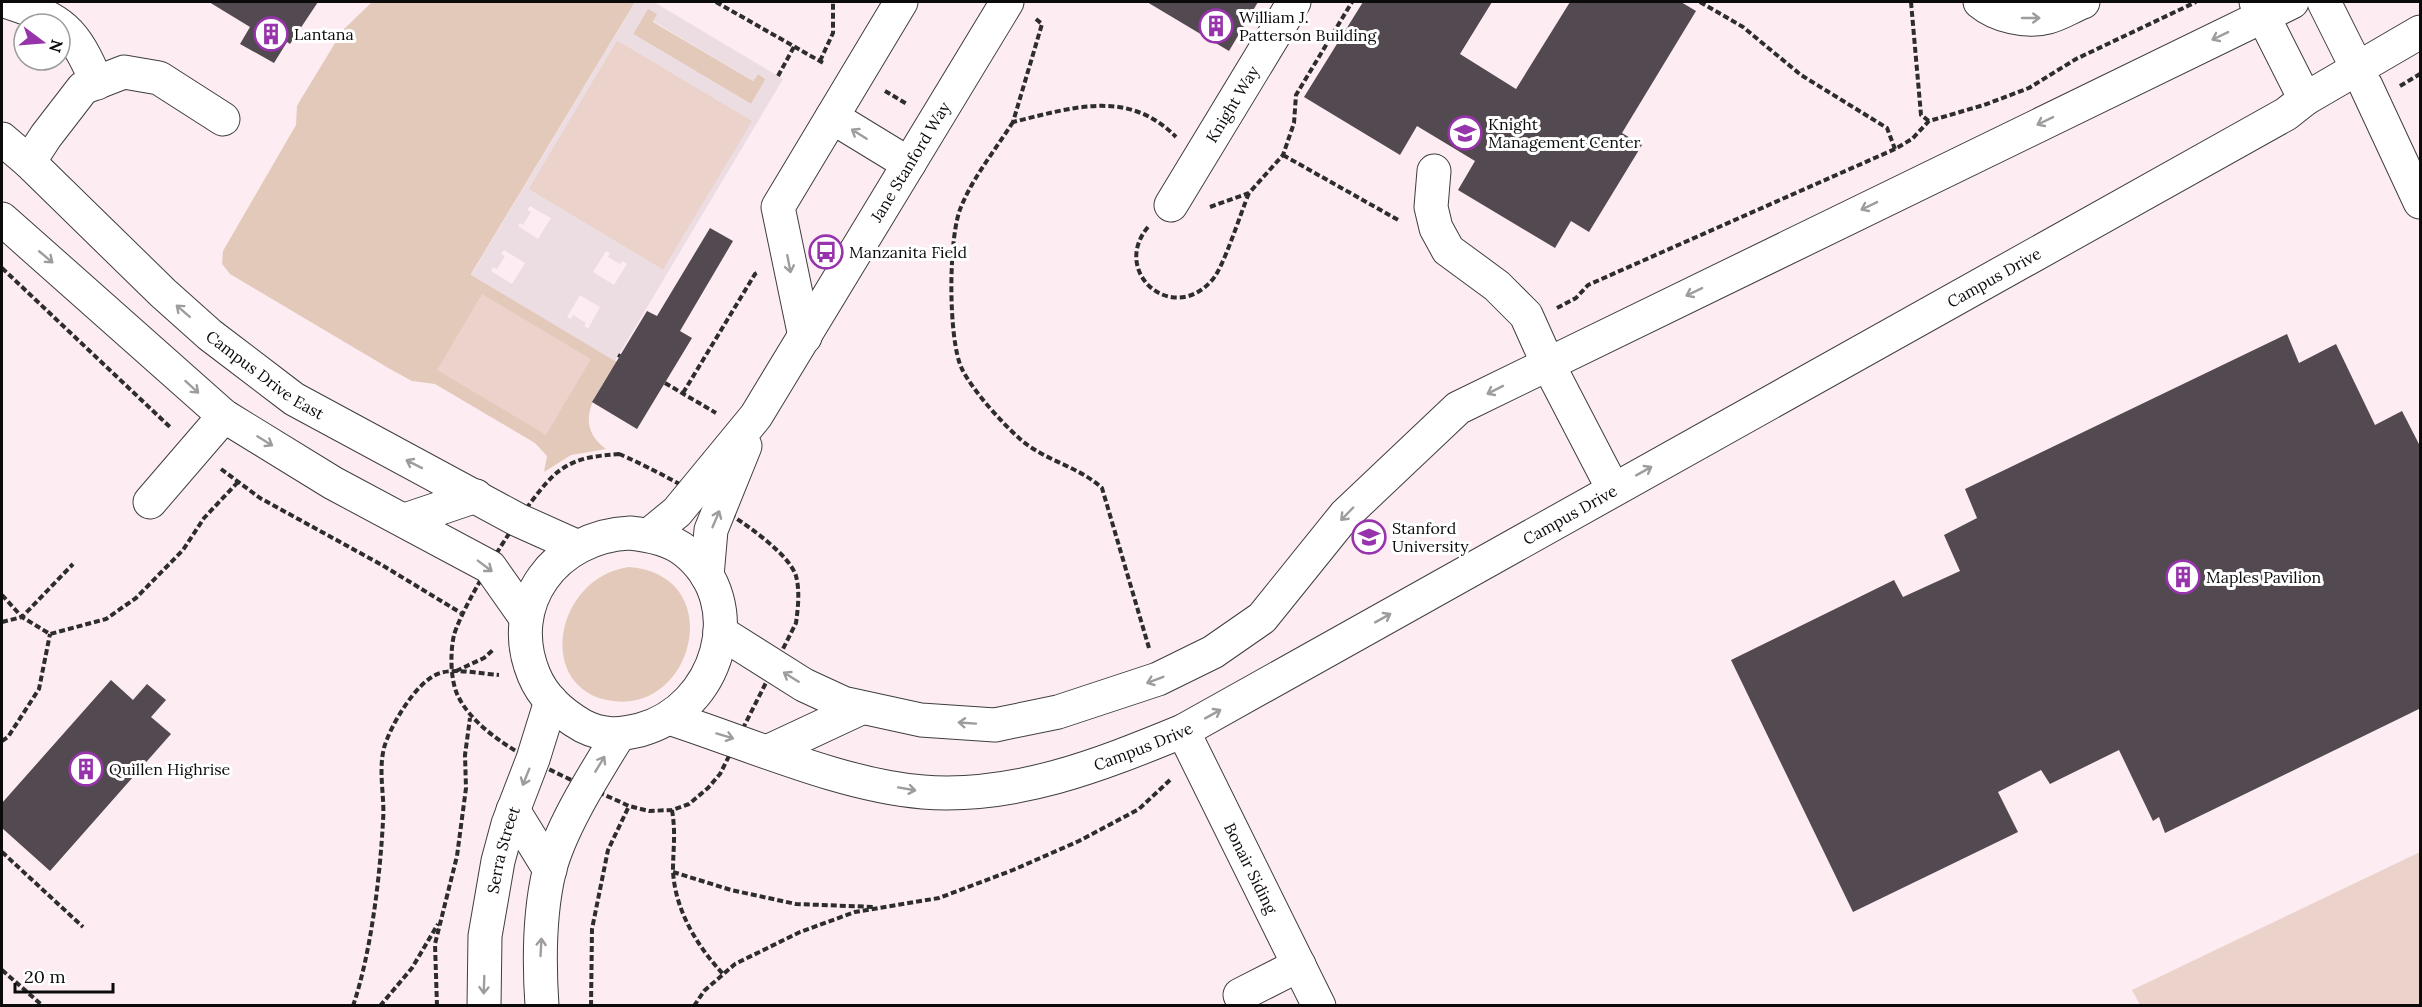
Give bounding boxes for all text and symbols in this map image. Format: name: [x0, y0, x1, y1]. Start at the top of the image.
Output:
place label: William J. Patterson Building: [1239, 7, 1378, 45]
building icon: William J. Patterson Building: [1198, 8, 1234, 44]
north arrow: [12, 12, 72, 72]
one-way arrow: [2021, 12, 2041, 24]
building icon: Lantana: [253, 16, 289, 52]
place label: Lantana: [294, 24, 354, 44]
one-way arrow: [2211, 30, 2229, 42]
text: N: [45, 37, 68, 55]
street label: Knight Way: [1201, 62, 1263, 146]
street label: Jane Stanford Way: [866, 97, 955, 226]
place label: Knight Management Center: [1488, 114, 1641, 152]
school or university icon: Knight Management Center: [1447, 115, 1483, 151]
one-way arrow: [2036, 116, 2054, 127]
one-way arrow: [851, 127, 868, 139]
one-way arrow: [1861, 201, 1879, 213]
bus stop icon: Manzanita Field: [808, 234, 844, 270]
place label: Manzanita Field: [849, 242, 967, 262]
street label: Campus Drive: [1943, 243, 2045, 312]
one-way arrow: [38, 251, 54, 264]
one-way arrow: [784, 254, 795, 273]
one-way arrow: [1686, 286, 1703, 298]
one-way arrow: [175, 304, 190, 318]
street label: Campus Drive East: [202, 326, 328, 424]
one-way arrow: [184, 380, 199, 394]
one-way arrow: [1487, 384, 1505, 396]
one-way arrow: [256, 436, 273, 448]
one-way arrow: [406, 458, 424, 469]
one-way arrow: [1635, 465, 1653, 476]
street label: Campus Drive: [1519, 480, 1621, 549]
one-way arrow: [1340, 506, 1354, 521]
one-way arrow: [711, 510, 722, 528]
place label: Stanford University: [1392, 518, 1469, 556]
school or university icon: Stanford University: [1351, 519, 1387, 555]
building icon: Maples Pavilion: [2165, 559, 2201, 595]
one-way arrow: [477, 560, 493, 572]
place label: Maples Pavilion: [2206, 567, 2322, 587]
one-way arrow: [1374, 612, 1391, 624]
one-way arrow: [783, 670, 800, 682]
one-way arrow: [1146, 675, 1165, 686]
one-way arrow: [1204, 708, 1221, 720]
one-way arrow: [957, 718, 977, 729]
street label: Campus Drive: [1091, 718, 1196, 775]
one-way arrow: [715, 731, 734, 742]
building icon: Quillen Highrise: [68, 751, 104, 787]
one-way arrow: [595, 756, 607, 773]
place label: Quillen Highrise: [109, 759, 231, 779]
one-way arrow: [520, 767, 531, 786]
one-way arrow: [896, 784, 916, 795]
street label: Serra Street: [483, 803, 524, 895]
street label: Bonair Siding: [1220, 819, 1282, 918]
one-way arrow: [536, 938, 547, 958]
scale bar: [15, 956, 112, 994]
text: 20 m: [24, 965, 66, 988]
one-way arrow: [478, 974, 490, 994]

